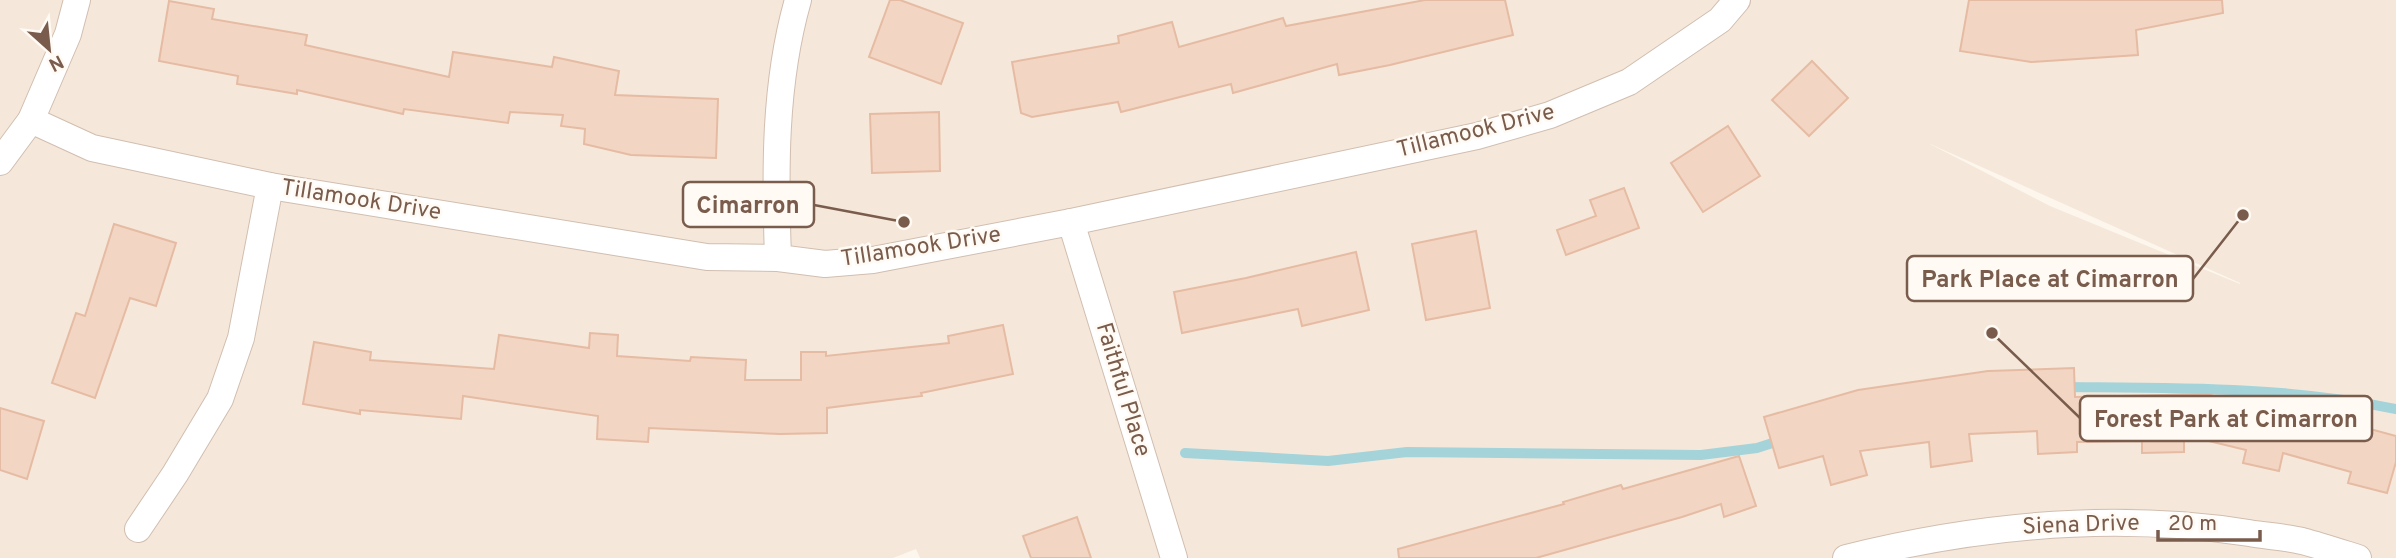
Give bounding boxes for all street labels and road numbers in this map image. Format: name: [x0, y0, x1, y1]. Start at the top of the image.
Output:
street label: Tillamook Drive: [1394, 98, 1558, 166]
street label: Tillamook Drive: [279, 174, 443, 228]
street label: Tillamook Drive: [839, 221, 1003, 275]
street label: Faithful Place: [1088, 319, 1156, 461]
street label: Siena Drive: [2022, 509, 2140, 543]

